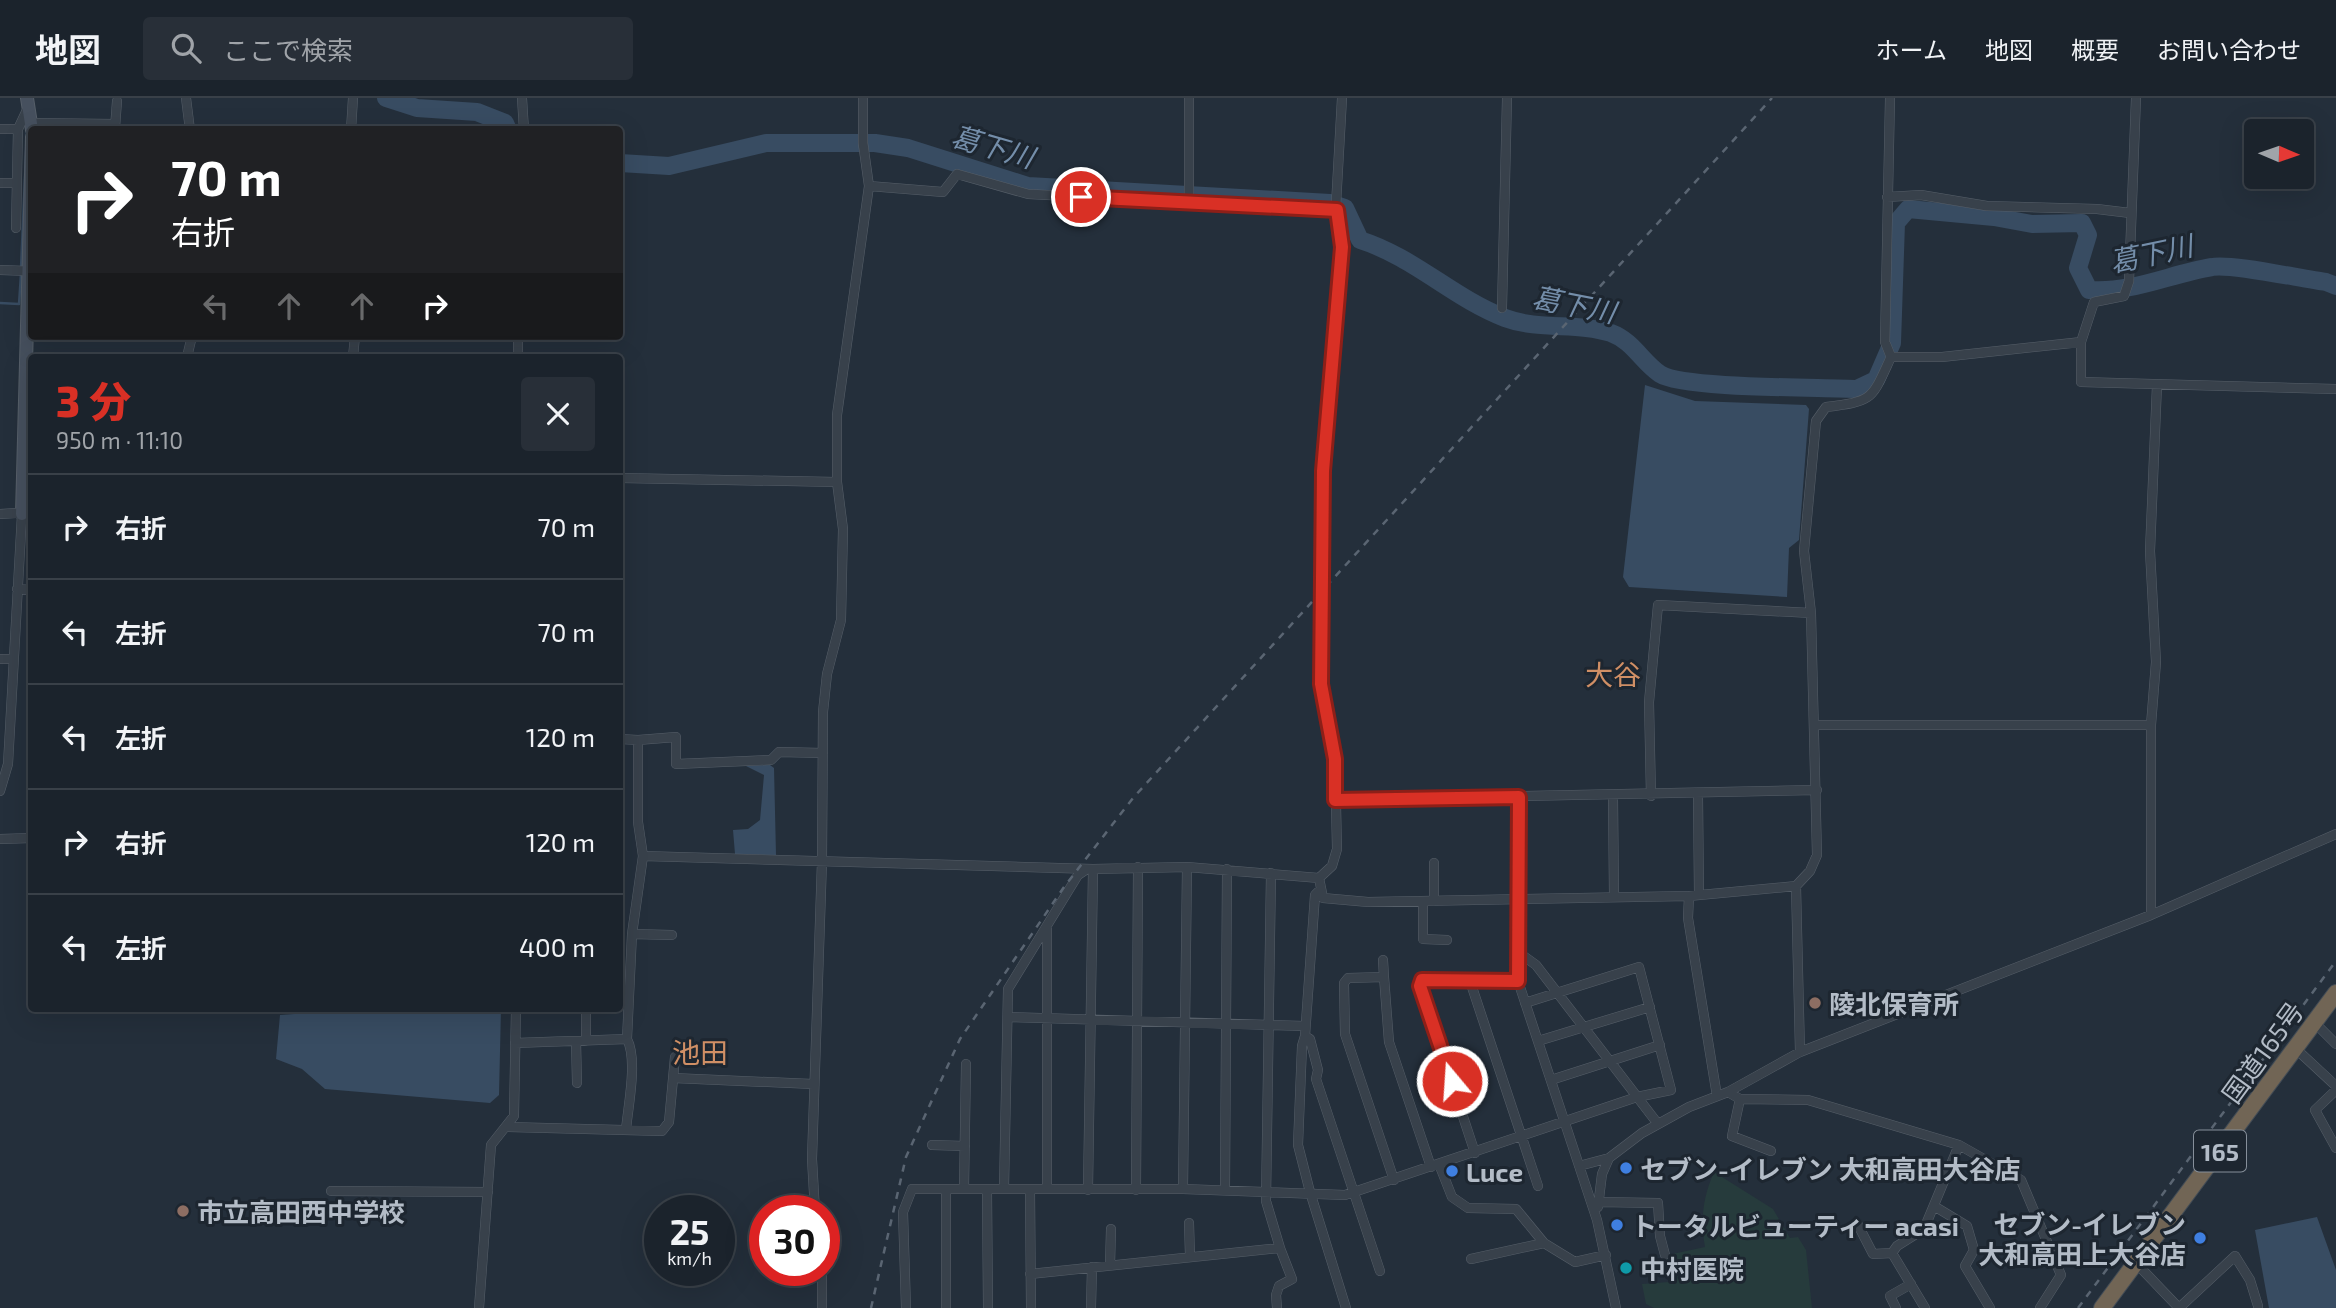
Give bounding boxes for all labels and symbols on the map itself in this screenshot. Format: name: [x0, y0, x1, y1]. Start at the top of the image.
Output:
water label: 葛下川: [948, 118, 1041, 175]
north arrow: [2244, 119, 2314, 189]
pin: [1051, 167, 1111, 227]
water label: 葛下川: [2106, 227, 2199, 278]
water label: 葛下川: [1530, 279, 1621, 329]
district label: 大谷: [1585, 657, 1641, 691]
place label: 陵北保育所: [1829, 988, 1959, 1019]
marker: 陵北保育所: [1807, 995, 1823, 1011]
street label: 国道165号: [2215, 995, 2309, 1109]
district label: 池田: [672, 1035, 728, 1069]
position arrow: [1415, 1044, 1489, 1118]
road number: 165: [2194, 1130, 2246, 1171]
place label: セブン-イレブン 大和高田大谷店: [1640, 1153, 2020, 1184]
place label: Luce: [1466, 1156, 1523, 1187]
marker: セブン-イレブン 大和高田大谷店: [1618, 1160, 1634, 1176]
marker: Luce: [1444, 1163, 1460, 1179]
speed limit sign: 30: [749, 1195, 840, 1286]
place label: 市立高田西中学校: [197, 1196, 405, 1227]
marker: 市立高田西中学校: [175, 1203, 191, 1219]
place label: セブン-イレブン 大和高田上大谷店: [1978, 1208, 2186, 1269]
place label: トータルビューティー acasi: [1631, 1210, 1959, 1241]
marker: トータルビューティー acasi: [1609, 1217, 1625, 1233]
marker: セブン-イレブン 大和高田上大谷店: [2192, 1230, 2208, 1246]
place label: 中村医院: [1640, 1253, 1744, 1284]
marker: 中村医院: [1618, 1260, 1634, 1276]

